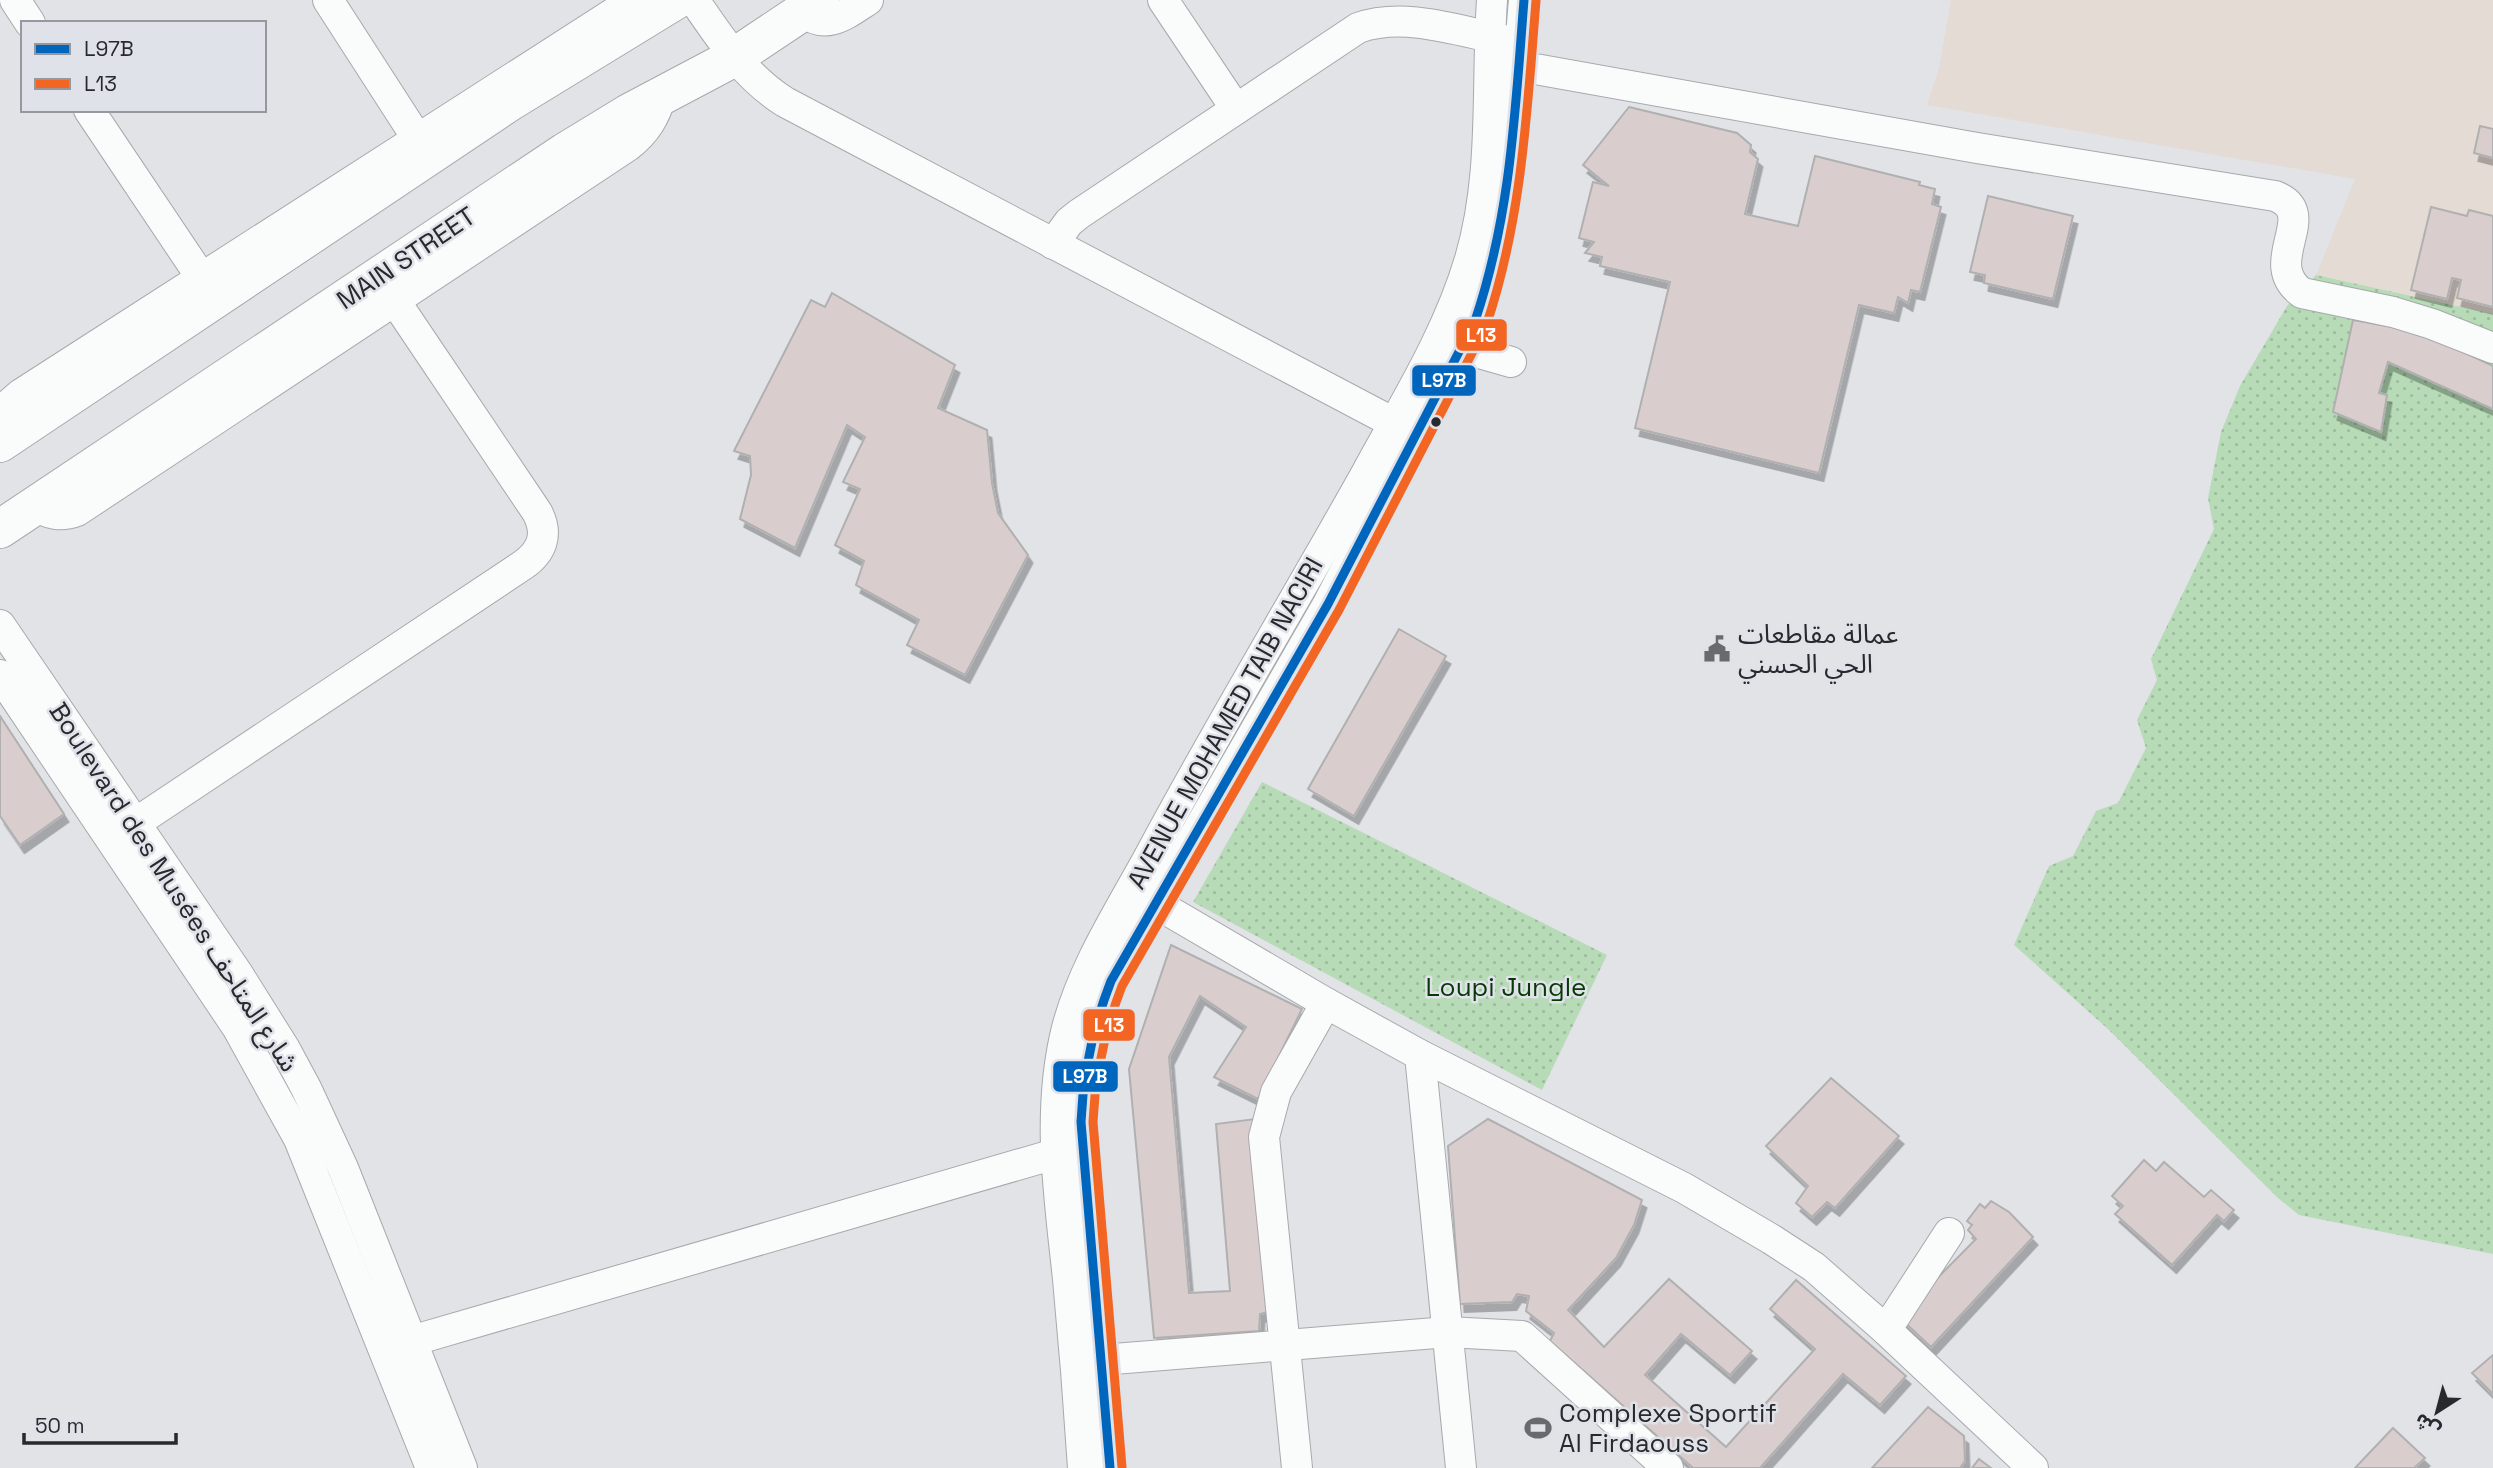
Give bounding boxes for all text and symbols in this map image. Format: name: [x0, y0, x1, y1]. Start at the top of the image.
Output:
legend: [21, 21, 266, 112]
text: L97B: [84, 35, 134, 62]
text: L13: [84, 70, 117, 97]
street label: MAIN STREET: [330, 199, 482, 317]
line badge: L13: [1455, 318, 1508, 352]
text: L13: [1466, 323, 1496, 348]
line badge: L97B: [1411, 364, 1477, 397]
text: L97B: [1422, 368, 1466, 393]
unlabelled marker: [1429, 415, 1443, 429]
street label: AVENUE MOHAMED TAIB NACIRI: [1119, 551, 1331, 895]
place label: عمالة مقاطعات الحي الحسني: [1738, 617, 1898, 684]
public building icon: عمالة مقاطعات الحي الحسني: [1702, 634, 1732, 664]
street label: Boulevard des Musées شارع المتاحف: [40, 696, 306, 1079]
park label: Loupi Jungle: [1426, 970, 1586, 1004]
line badge: L13: [1082, 1008, 1136, 1042]
text: L13: [1094, 1013, 1124, 1038]
line badge: L97B: [1052, 1060, 1119, 1093]
text: L97B: [1063, 1064, 1107, 1089]
north arrow: [2402, 1377, 2472, 1447]
place label: Complexe Sportif Al Firdaouss: [1559, 1396, 1777, 1460]
scale bar: [24, 1402, 177, 1446]
text: ش: [2409, 1408, 2445, 1443]
text: 50 m: [35, 1412, 85, 1439]
sports icon: Complexe Sportif Al Firdaouss: [1523, 1413, 1553, 1443]

